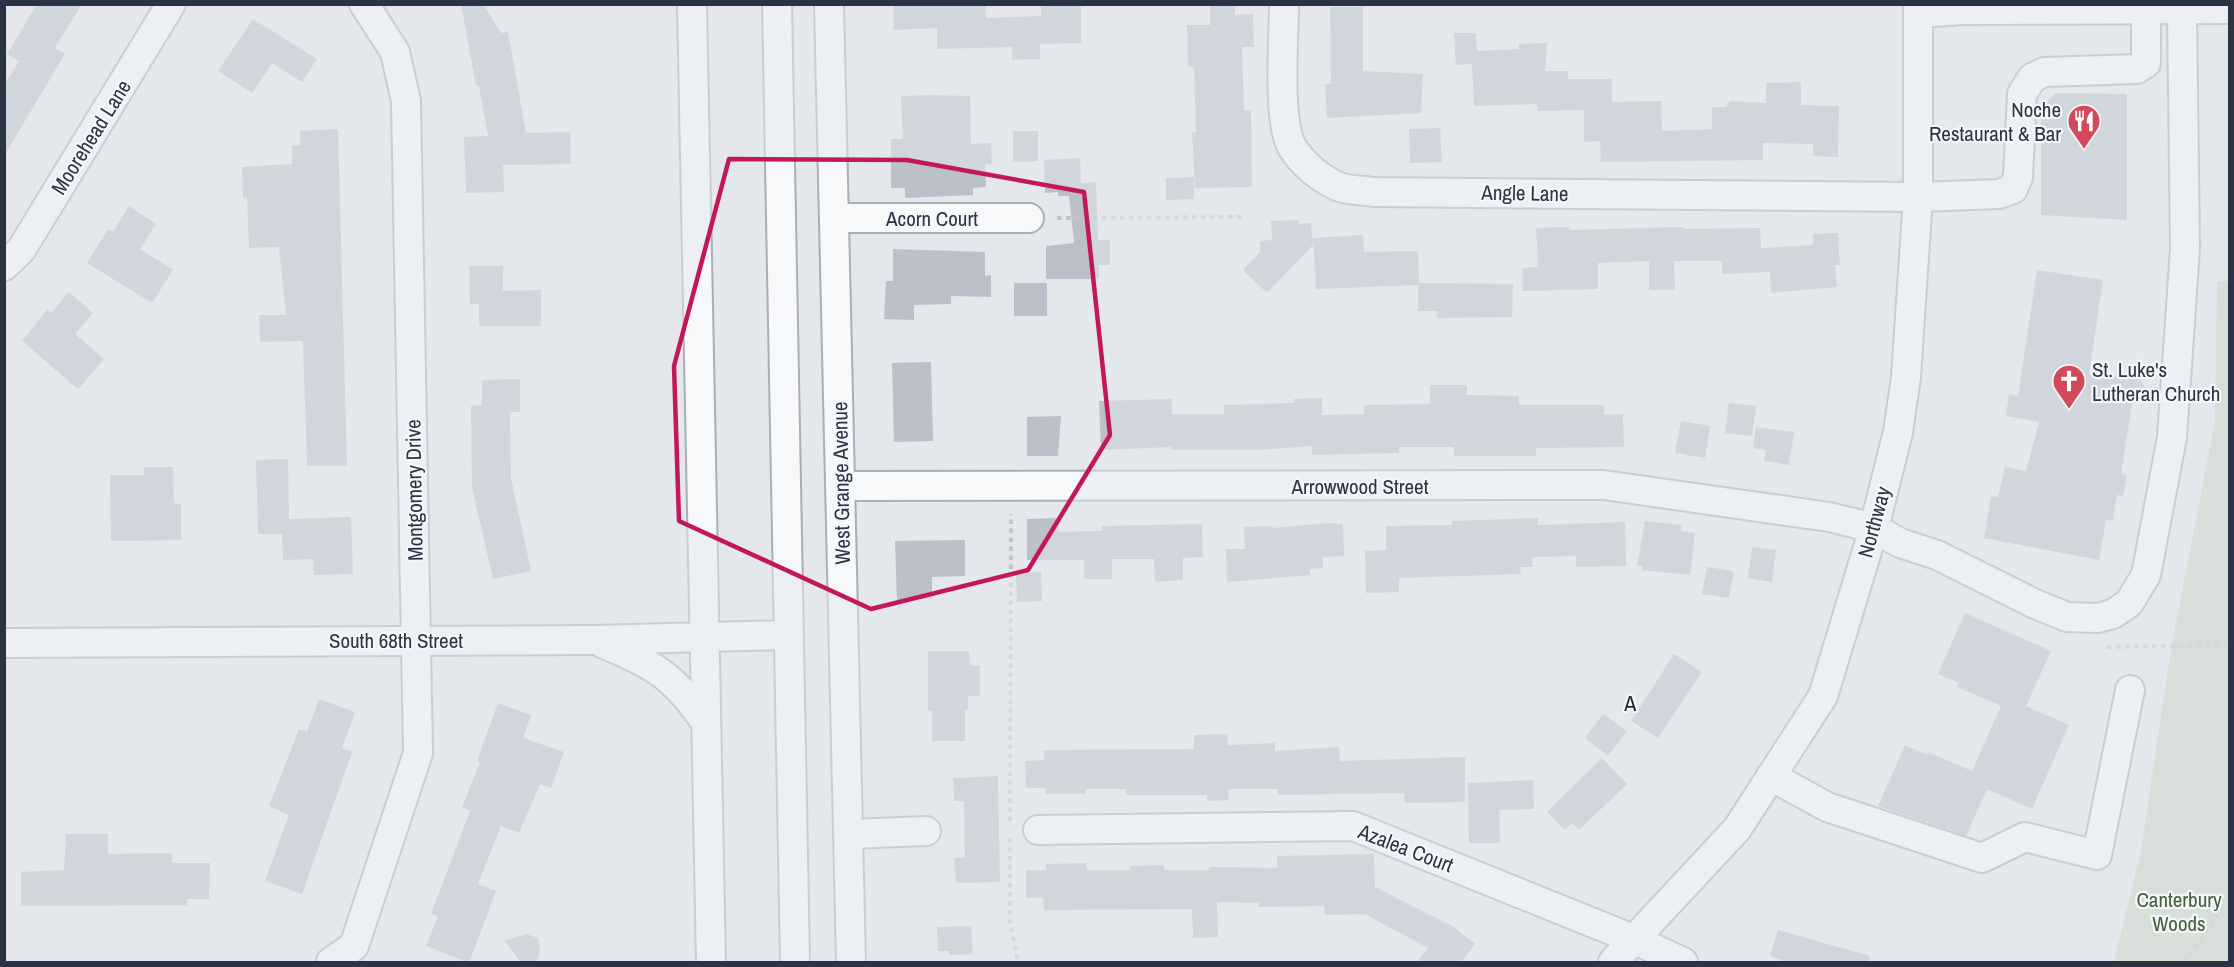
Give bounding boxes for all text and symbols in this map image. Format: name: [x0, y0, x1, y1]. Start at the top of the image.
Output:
street label: Moorehead Lane: [44, 74, 138, 200]
place label: Noche Restaurant & Bar: [1929, 95, 2061, 148]
restaurant icon: Noche Restaurant & Bar: [2066, 103, 2102, 150]
street label: Angle Lane: [1480, 178, 1569, 208]
street label: Acorn Court: [885, 204, 978, 233]
place label: St. Luke's Lutheran Church: [2092, 355, 2220, 408]
church icon: St. Luke's Lutheran Church: [2051, 363, 2087, 410]
street label: West Grange Avenue: [825, 401, 857, 565]
street label: Montgomery Drive: [398, 419, 430, 561]
street label: Arrowwood Street: [1291, 472, 1429, 501]
street label: Northway: [1851, 483, 1898, 561]
street label: South 68th Street: [329, 626, 463, 655]
district label: A: [1623, 688, 1638, 718]
street label: Azalea Court: [1353, 816, 1458, 879]
park label: Canterbury Woods: [2136, 885, 2222, 938]

